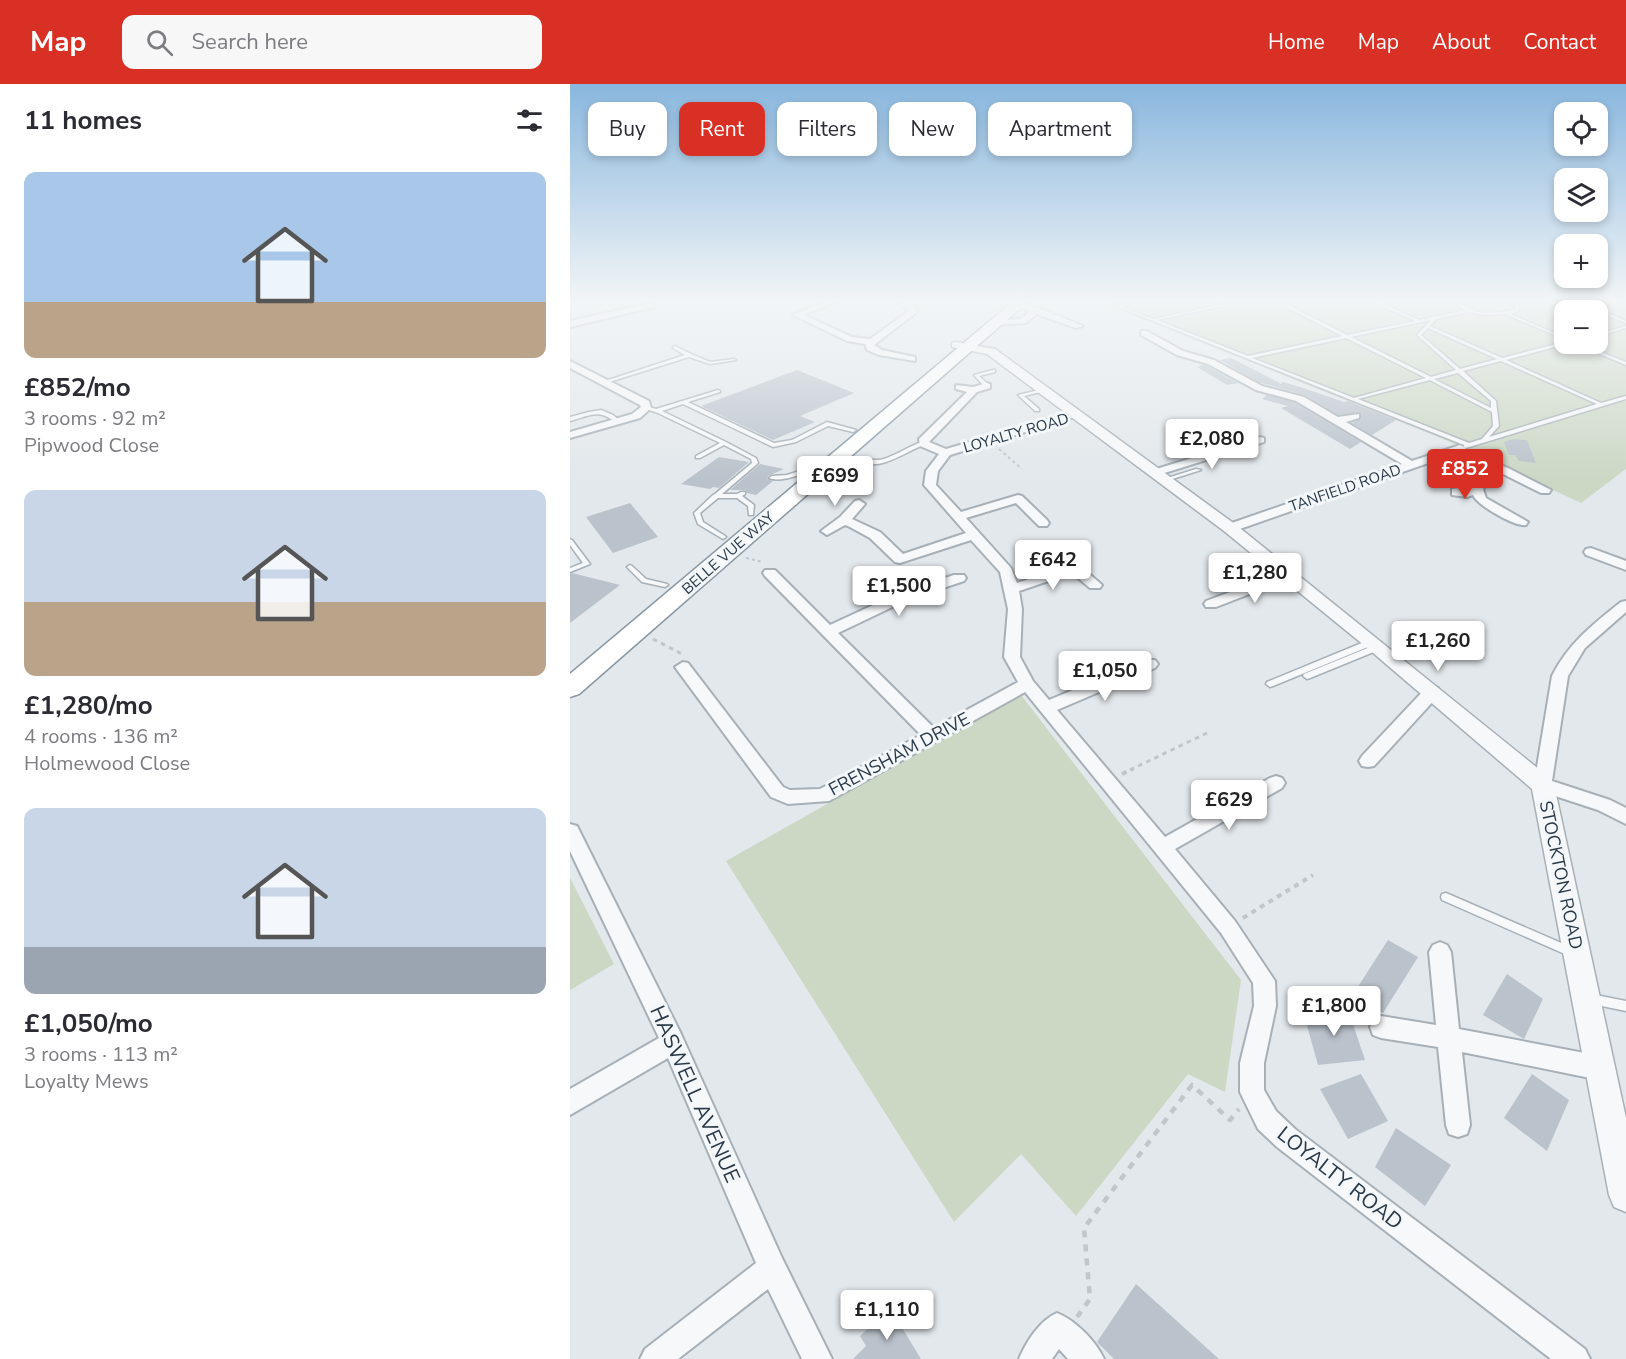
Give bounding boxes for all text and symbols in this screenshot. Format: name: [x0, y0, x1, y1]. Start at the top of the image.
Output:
search box: [122, 15, 542, 69]
text: Map: [30, 23, 86, 61]
icon: search: [143, 26, 176, 59]
text: Search here: [191, 27, 308, 57]
text: Home: [1268, 28, 1325, 56]
text: Map: [1358, 28, 1399, 56]
text: About: [1432, 28, 1490, 56]
text: Contact: [1523, 28, 1596, 56]
chip: Buy: [588, 102, 667, 156]
chip: Rent: [679, 102, 765, 156]
chip: Filters: [777, 102, 877, 156]
chip: New: [889, 102, 976, 156]
chip: Apartment: [988, 102, 1132, 156]
map controls: [1554, 102, 1608, 354]
button: locate: [1554, 102, 1608, 156]
text: 11 homes: [24, 103, 142, 138]
icon: filters: [513, 104, 546, 137]
button: layers: [1554, 168, 1608, 222]
icon: home: [231, 211, 339, 319]
button: +: [1554, 234, 1608, 288]
button: −: [1554, 300, 1608, 354]
text: £852/mo: [24, 370, 131, 405]
text: 3 rooms · 92 m²: [24, 405, 166, 432]
street label: LOYALTY ROAD: [961, 408, 1071, 458]
pin: £2,080: [1163, 419, 1261, 470]
text: £2,080: [1180, 425, 1244, 452]
text: Pipwood Close: [24, 432, 159, 459]
pin: £852: [1429, 449, 1501, 500]
text: £852: [1441, 455, 1489, 482]
pin: £699: [799, 456, 871, 507]
street label: TANFIELD ROAD: [1286, 459, 1404, 517]
text: £699: [811, 462, 859, 489]
street label: BELLE VUE WAY: [678, 507, 779, 599]
icon: home: [231, 529, 339, 637]
pin: £642: [1017, 540, 1089, 591]
text: £642: [1029, 546, 1077, 573]
pin: £1,280: [1206, 553, 1304, 604]
text: £1,280: [1223, 559, 1287, 586]
pin: £1,500: [850, 566, 948, 617]
text: £1,500: [867, 572, 931, 599]
pin: £1,260: [1389, 621, 1487, 672]
text: £1,260: [1406, 627, 1470, 654]
pin: £1,050: [1056, 651, 1154, 702]
text: £1,050: [1073, 657, 1137, 684]
text: £1,280/mo: [24, 688, 153, 723]
street label: FRENSHAM DRIVE: [824, 707, 974, 801]
text: 4 rooms · 136 m²: [24, 723, 178, 750]
text: Holmewood Close: [24, 750, 190, 777]
pin: £629: [1193, 780, 1265, 831]
text: £629: [1205, 786, 1253, 813]
street label: STOCKTON ROAD: [1534, 799, 1588, 951]
icon: home: [231, 847, 339, 955]
pin: £1,800: [1285, 986, 1383, 1037]
text: £1,800: [1302, 992, 1366, 1019]
street label: HASWELL AVENUE: [643, 1001, 747, 1187]
text: £1,050/mo: [24, 1006, 153, 1041]
text: 3 rooms · 113 m²: [24, 1041, 178, 1068]
text: Loyalty Mews: [24, 1068, 149, 1095]
street label: LOYALTY ROAD: [1271, 1120, 1409, 1236]
pin: £1,110: [838, 1290, 936, 1341]
text: £1,110: [855, 1296, 919, 1323]

